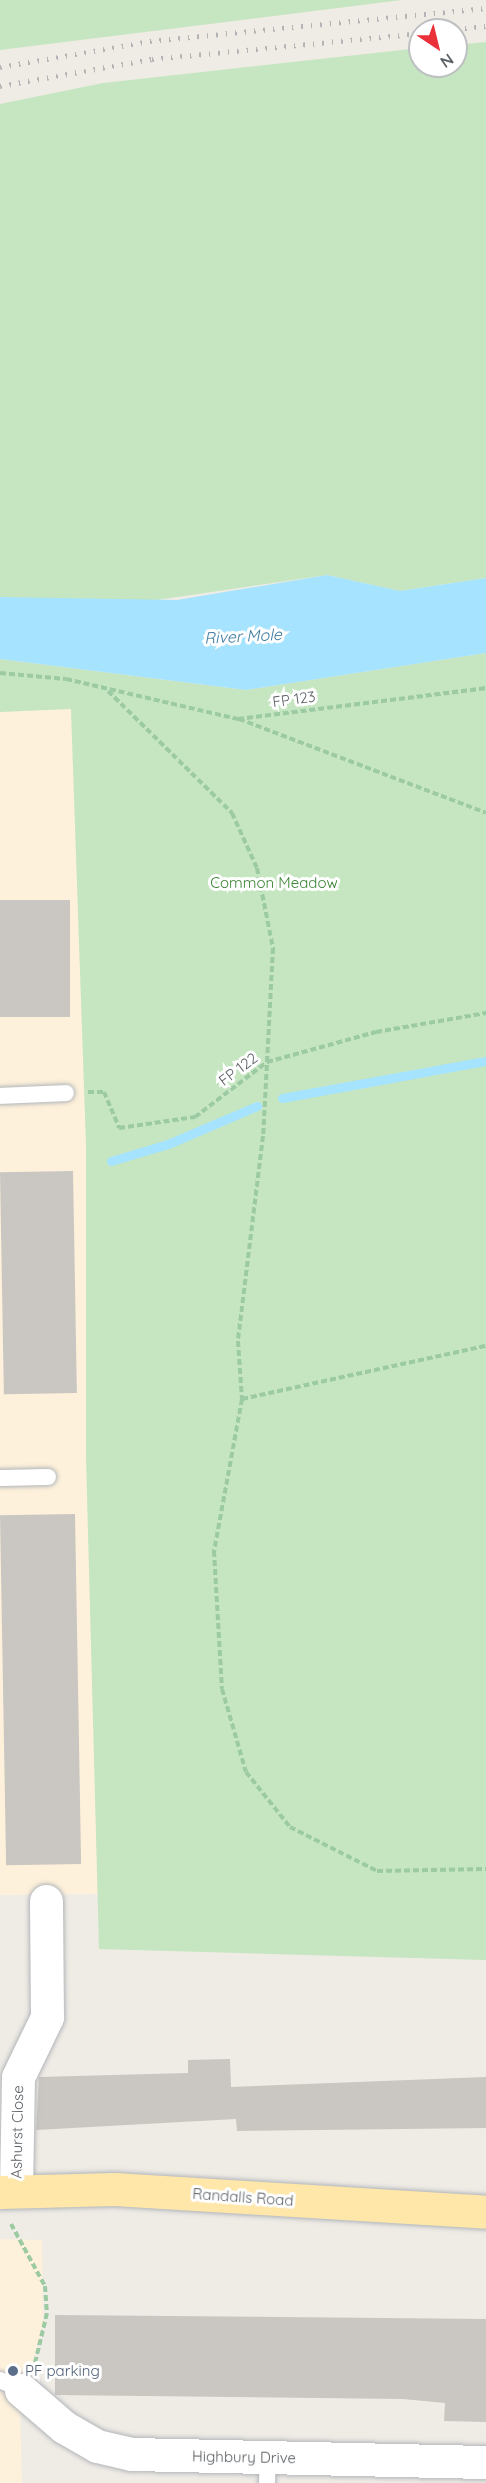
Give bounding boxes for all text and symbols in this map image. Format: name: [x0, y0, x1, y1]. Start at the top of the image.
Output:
north arrow: [408, 18, 468, 78]
text: N: [437, 50, 458, 73]
water label: River Mole: [204, 624, 282, 648]
street label: FP 123: [271, 687, 317, 711]
park label: Common Meadow: [210, 874, 338, 892]
street label: FP 122: [215, 1049, 261, 1089]
street label: Ashurst Close: [7, 2085, 27, 2179]
street label: Randalls Road: [192, 2184, 294, 2210]
place label: PF parking: [25, 2362, 100, 2380]
marker: PF parking: [6, 2364, 20, 2378]
street label: Highbury Drive: [192, 2447, 296, 2467]

